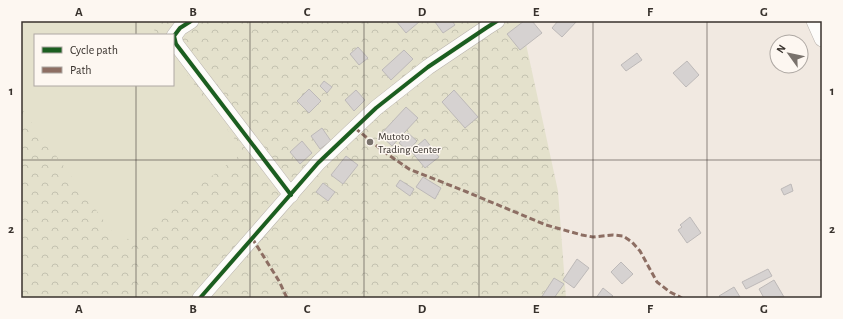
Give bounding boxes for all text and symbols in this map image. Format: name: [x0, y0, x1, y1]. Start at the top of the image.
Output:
text: A: [75, 6, 83, 19]
text: B: [189, 6, 197, 19]
text: C: [304, 6, 311, 19]
text: D: [418, 6, 427, 19]
text: E: [533, 6, 540, 19]
text: F: [647, 6, 654, 19]
text: G: [760, 6, 768, 19]
legend: [34, 34, 174, 86]
north arrow: [769, 34, 809, 74]
text: N: [774, 43, 788, 55]
text: Cycle path: [70, 44, 118, 57]
text: Path: [70, 64, 92, 76]
text: 1: [9, 85, 13, 98]
text: 1: [830, 85, 834, 98]
place label: Mutoto Trading Center: [378, 131, 441, 155]
marker: Mutoto Trading Center: [365, 137, 375, 147]
text: 2: [8, 223, 14, 236]
text: 2: [829, 223, 835, 236]
text: A: [75, 303, 83, 316]
text: B: [189, 303, 197, 316]
text: C: [304, 303, 311, 316]
text: D: [418, 303, 427, 316]
text: E: [533, 303, 540, 316]
text: F: [647, 303, 654, 316]
text: G: [760, 303, 768, 316]

